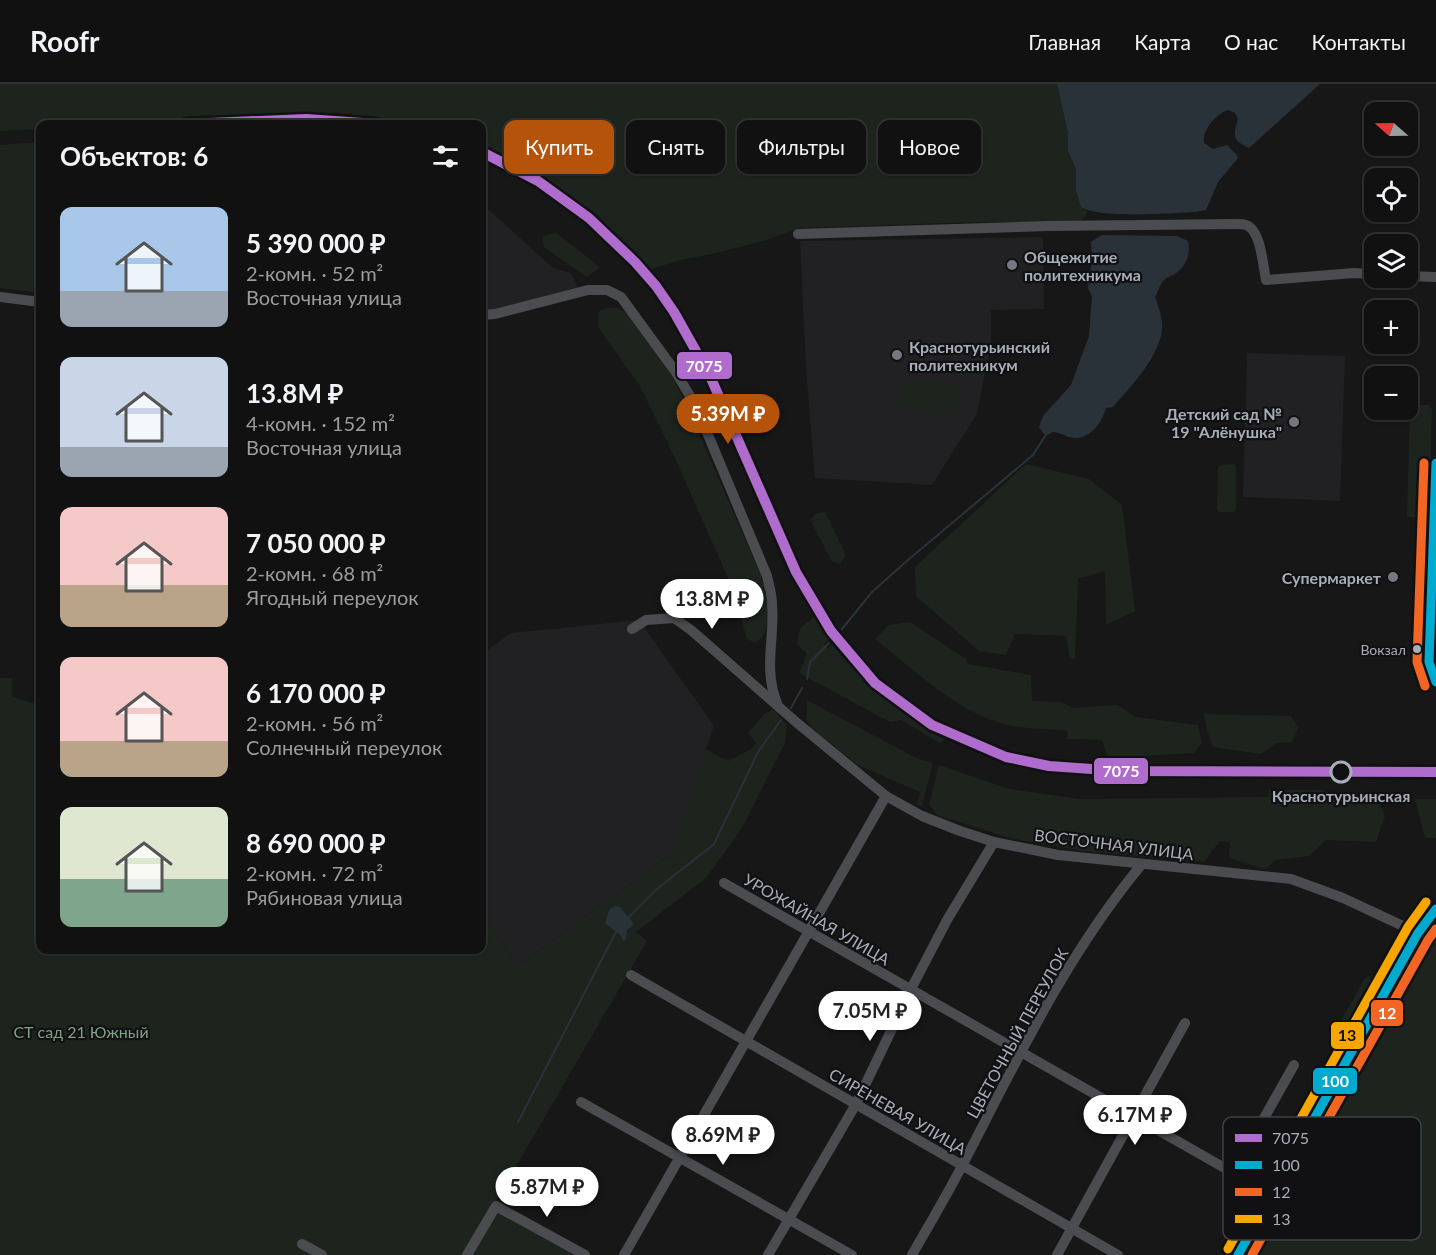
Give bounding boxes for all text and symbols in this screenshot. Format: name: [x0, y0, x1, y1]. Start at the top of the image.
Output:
text: Roofr: [30, 24, 99, 58]
text: Главная: [1028, 29, 1101, 54]
text: Карта: [1134, 29, 1191, 54]
text: О нас: [1224, 29, 1278, 54]
text: Контакты: [1311, 29, 1406, 54]
north arrow: [1364, 102, 1418, 156]
map controls: [1364, 102, 1418, 420]
chip: Купить: [504, 120, 614, 174]
chip: Снять: [626, 120, 725, 174]
chip: Фильтры: [737, 120, 866, 174]
chip: Новое: [878, 120, 981, 174]
text: Объектов: 6: [60, 140, 208, 172]
icon: filters: [429, 140, 462, 173]
button: locate: [1364, 168, 1418, 222]
text: 5 390 000 ₽: [246, 227, 386, 259]
icon: home: [108, 231, 180, 303]
button: layers: [1364, 234, 1418, 288]
place label: Общежитие политехникума: [1024, 247, 1141, 284]
marker: Общежитие политехникума: [1005, 258, 1019, 272]
text: 2-комн. · 52 m²: [246, 261, 383, 285]
text: Восточная улица: [246, 285, 402, 309]
button: +: [1364, 300, 1418, 354]
place label: Краснотурьинский политехникум: [909, 337, 1050, 374]
marker: Краснотурьинский политехникум: [890, 348, 904, 362]
line badge: 7075: [676, 351, 733, 380]
text: 7075: [685, 356, 723, 375]
button: −: [1364, 366, 1418, 420]
text: 13.8M ₽: [246, 377, 343, 409]
icon: home: [108, 381, 180, 453]
pin: 5.39M ₽: [673, 394, 783, 445]
text: 5.39M ₽: [691, 401, 765, 425]
place label: Детский сад № 19 "Алёнушка": [1165, 404, 1282, 441]
text: 4-комн. · 152 m²: [246, 411, 395, 435]
marker: Детский сад № 19 "Алёнушка": [1287, 415, 1301, 429]
text: Восточная улица: [246, 435, 402, 459]
text: 7 050 000 ₽: [246, 527, 386, 559]
icon: home: [108, 531, 180, 603]
text: 2-комн. · 68 m²: [246, 561, 383, 585]
place label: Супермаркет: [1282, 568, 1382, 587]
marker: Супермаркет: [1386, 570, 1400, 584]
pin: 13.8M ₽: [657, 579, 767, 630]
text: Ягодный переулок: [246, 585, 419, 609]
text: 13.8M ₽: [675, 586, 749, 610]
place label: Вокзал: [1360, 641, 1406, 658]
marker: Вокзал: [1411, 643, 1423, 655]
text: 6 170 000 ₽: [246, 677, 386, 709]
icon: home: [108, 681, 180, 753]
text: 2-комн. · 56 m²: [246, 711, 383, 735]
text: Солнечный переулок: [246, 735, 442, 759]
line badge: 7075: [1093, 757, 1149, 785]
text: 7075: [1102, 761, 1140, 780]
marker: Краснотурьинская: [1330, 761, 1352, 783]
place label: Краснотурьинская: [1272, 786, 1410, 805]
street label: ВОСТОЧНАЯ УЛИЦА: [1033, 825, 1195, 863]
text: 8 690 000 ₽: [246, 827, 386, 859]
icon: home: [108, 831, 180, 903]
text: 2-комн. · 72 m²: [246, 861, 383, 885]
street label: УРОЖАЙНАЯ УЛИЦА: [741, 869, 894, 969]
text: Рябиновая улица: [246, 885, 403, 909]
street label: ЦВЕТОЧНЫЙ ПЕРЕУЛОК: [962, 944, 1072, 1121]
pin: 7.05M ₽: [815, 991, 925, 1042]
text: 7.05M ₽: [833, 998, 907, 1022]
line badge: 12: [1370, 999, 1404, 1027]
text: 12: [1378, 1003, 1396, 1022]
line badge: 13: [1330, 1021, 1365, 1050]
park label: СТ сад 21 Южный: [13, 1022, 149, 1041]
text: 13: [1338, 1025, 1356, 1044]
street label: СИРЕНЕВАЯ УЛИЦА: [826, 1064, 970, 1158]
line badge: 100: [1312, 1067, 1358, 1095]
text: 100: [1321, 1071, 1349, 1090]
pin: 6.17M ₽: [1080, 1095, 1190, 1146]
text: 6.17M ₽: [1098, 1102, 1172, 1126]
pin: 8.69M ₽: [668, 1115, 778, 1166]
legend: [1223, 1117, 1421, 1240]
text: 8.69M ₽: [686, 1122, 760, 1146]
text: 7075: [1272, 1128, 1309, 1147]
text: 100: [1272, 1155, 1300, 1174]
pin: 5.87M ₽: [492, 1167, 602, 1218]
text: 5.87M ₽: [510, 1174, 584, 1198]
text: 12: [1272, 1182, 1291, 1201]
text: 13: [1272, 1209, 1291, 1228]

